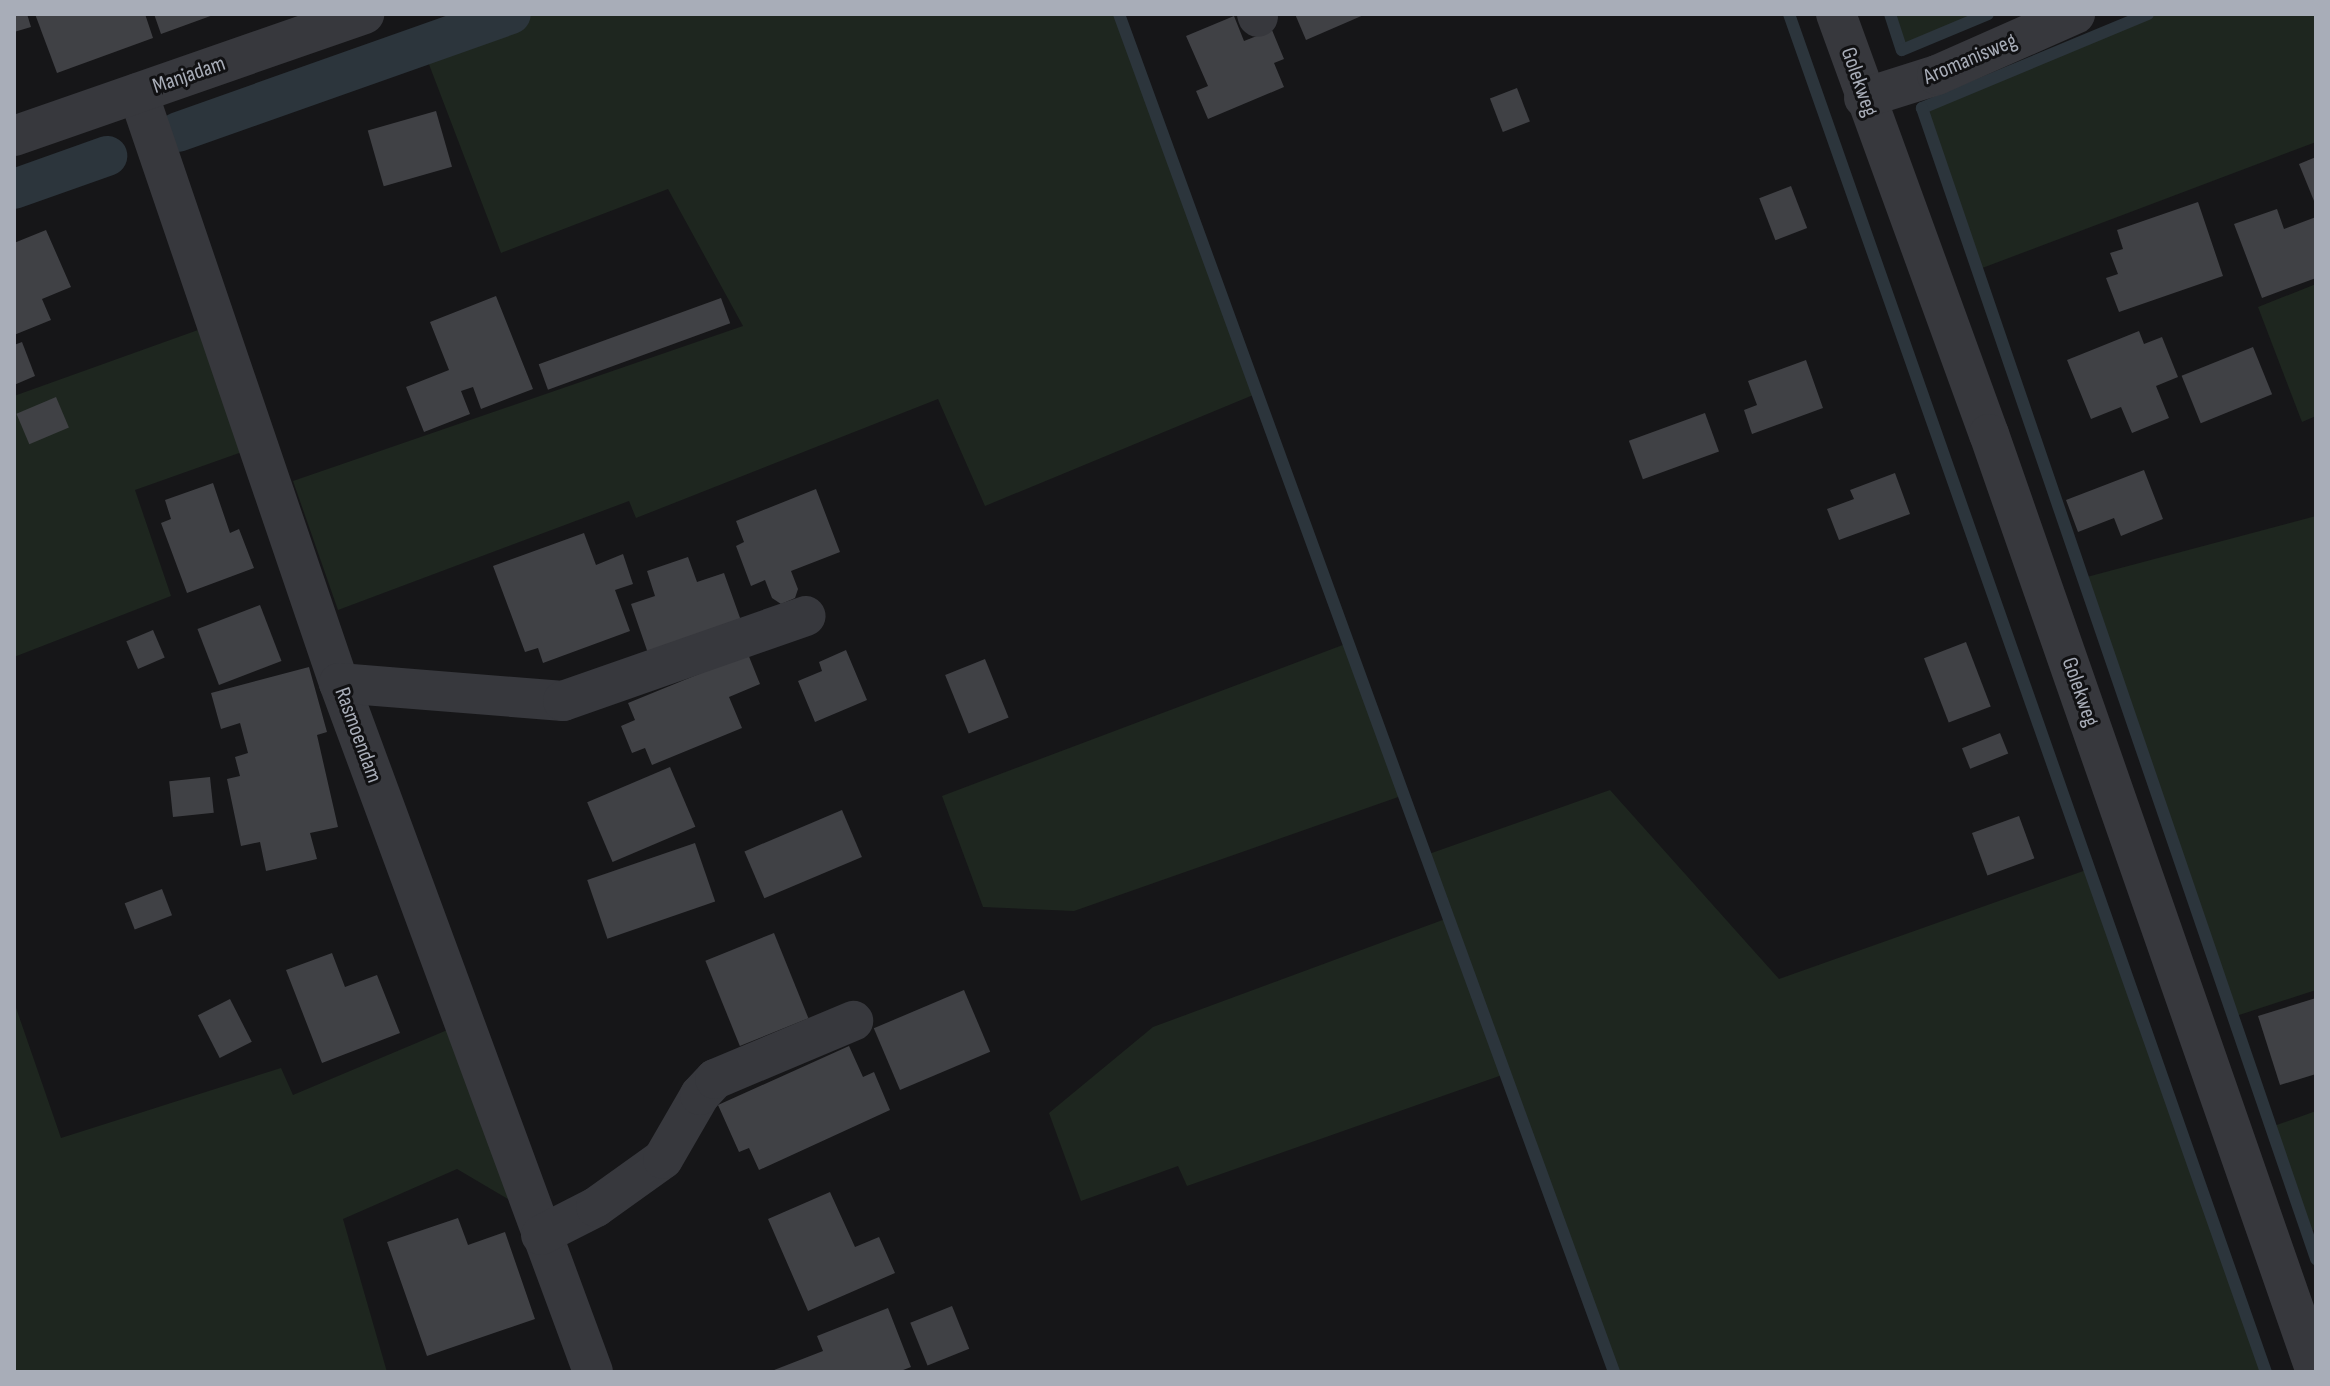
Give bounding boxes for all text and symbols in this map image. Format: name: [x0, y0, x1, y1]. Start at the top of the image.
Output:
street label: Aromanisweg: [1919, 28, 2021, 90]
street label: Golekweg: [1835, 44, 1883, 120]
street label: Manjadam: [149, 50, 229, 100]
street label: Golekweg: [2056, 654, 2104, 730]
street label: Rasmoendam: [329, 684, 387, 786]

